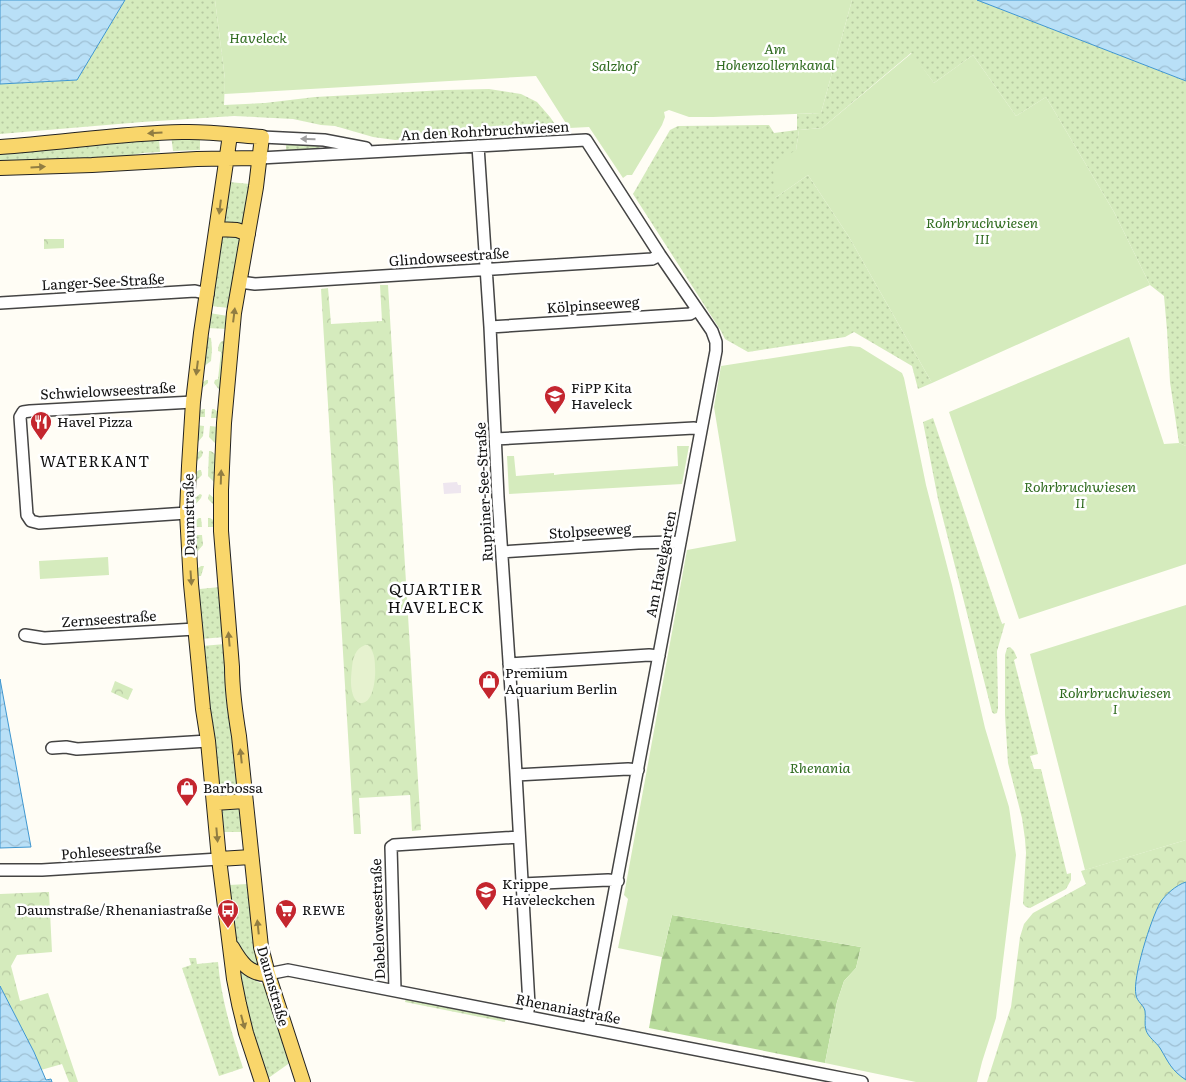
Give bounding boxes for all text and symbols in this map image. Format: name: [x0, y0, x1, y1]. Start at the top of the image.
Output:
park label: Haveleck: [229, 27, 287, 47]
park label: Am Hohenzollernkanal: [715, 38, 835, 74]
park label: Salzhof: [592, 55, 640, 75]
street label: An den Rohrbruchwiesen: [400, 116, 570, 144]
one-way arrow: [147, 129, 163, 137]
one-way arrow: [300, 135, 316, 143]
one-way arrow: [30, 162, 46, 170]
one-way arrow: [216, 199, 224, 215]
park label: Rohrbruchwiesen III: [926, 212, 1039, 248]
street label: Glindowseestraße: [388, 242, 510, 270]
street label: Langer-See-Straße: [41, 268, 165, 294]
street label: Kölpinseeweg: [546, 291, 640, 317]
one-way arrow: [230, 306, 238, 322]
one-way arrow: [193, 360, 201, 376]
street label: Schwielowseestraße: [40, 376, 176, 404]
place label: FiPP Kita Haveleck: [571, 377, 632, 413]
school or university icon: FiPP Kita Haveleck: [543, 384, 567, 415]
restaurant icon: Havel Pizza: [29, 410, 53, 441]
place label: Havel Pizza: [57, 411, 133, 431]
street label: Ruppiner-See-Straße: [469, 422, 497, 562]
district label: WATERKANT: [40, 449, 150, 472]
one-way arrow: [218, 468, 226, 484]
street label: Daumstraße: [177, 474, 199, 557]
park label: Rohrbruchwiesen II: [1024, 476, 1137, 512]
street label: Am Havelgarten: [640, 509, 680, 619]
street label: Stolpseeweg: [548, 517, 632, 543]
one-way arrow: [188, 570, 196, 586]
district label: QUARTIER HAVELECK: [387, 576, 485, 618]
street label: Zernseestraße: [61, 605, 157, 631]
one-way arrow: [225, 630, 233, 646]
place label: Premium Aquarium Berlin: [505, 662, 618, 698]
shop icon: Premium Aquarium Berlin: [477, 669, 501, 700]
park label: Rohrbruchwiesen I: [1059, 682, 1172, 718]
one-way arrow: [237, 748, 245, 764]
park label: Rhenania: [789, 757, 851, 777]
shop icon: Barbossa: [175, 776, 199, 807]
place label: Barbossa: [203, 777, 263, 797]
one-way arrow: [213, 827, 221, 843]
street label: Pohleseestraße: [60, 837, 162, 863]
street label: Dabelowseestraße: [365, 858, 389, 980]
place label: Krippe Haveleckchen: [502, 873, 595, 909]
school or university icon: Krippe Haveleckchen: [474, 880, 498, 911]
bus stop icon: Daumstraße/Rhenaniastraße: [216, 898, 240, 929]
supermarket icon: REWE: [274, 898, 298, 929]
place label: Daumstraße/Rhenaniastraße: [17, 899, 212, 919]
place label: REWE: [302, 899, 345, 919]
one-way arrow: [254, 918, 262, 934]
street label: Daumstraße: [253, 943, 295, 1028]
street label: Rhenaniastraße: [514, 988, 623, 1028]
one-way arrow: [239, 1014, 247, 1029]

